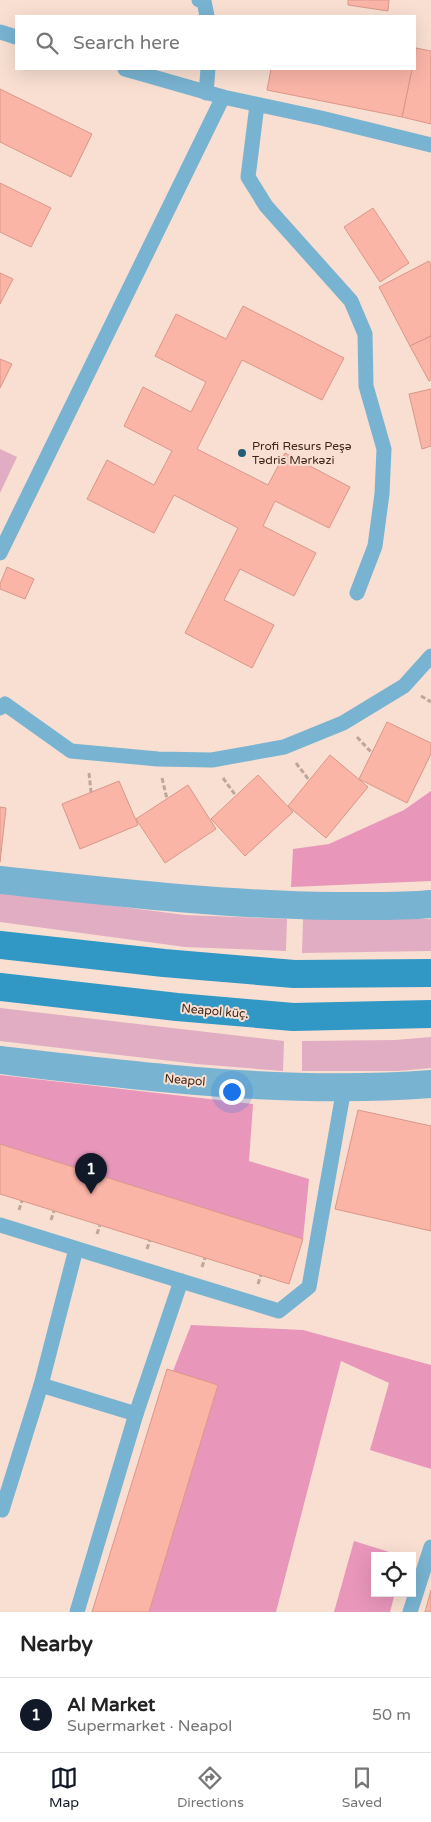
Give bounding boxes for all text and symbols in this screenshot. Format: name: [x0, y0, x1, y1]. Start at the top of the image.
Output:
search box: [15, 15, 416, 70]
icon: search: [33, 29, 61, 57]
text: Search here: [73, 32, 180, 54]
place label: Profi Resurs Peşə Tədris Mərkəzi: [252, 439, 352, 467]
marker: Profi Resurs Peşə Tədris Mərkəzi: [236, 447, 248, 459]
street label: Neapol küç.: [181, 1001, 249, 1021]
street label: Neapol: [164, 1071, 206, 1089]
your location: [219, 1079, 245, 1105]
pin: 1: [75, 1153, 107, 1194]
map controls: [371, 1552, 416, 1597]
button: locate: [371, 1552, 416, 1597]
text: Nearby: [20, 1632, 93, 1657]
text: Al Market: [67, 1694, 155, 1716]
text: 1: [31, 1705, 41, 1725]
text: 50 m: [372, 1705, 411, 1725]
text: Supermarket · Neapol: [67, 1716, 232, 1736]
tab: Map: [49, 1764, 79, 1811]
tab: Directions: [177, 1764, 244, 1811]
tab: Saved: [342, 1764, 382, 1811]

